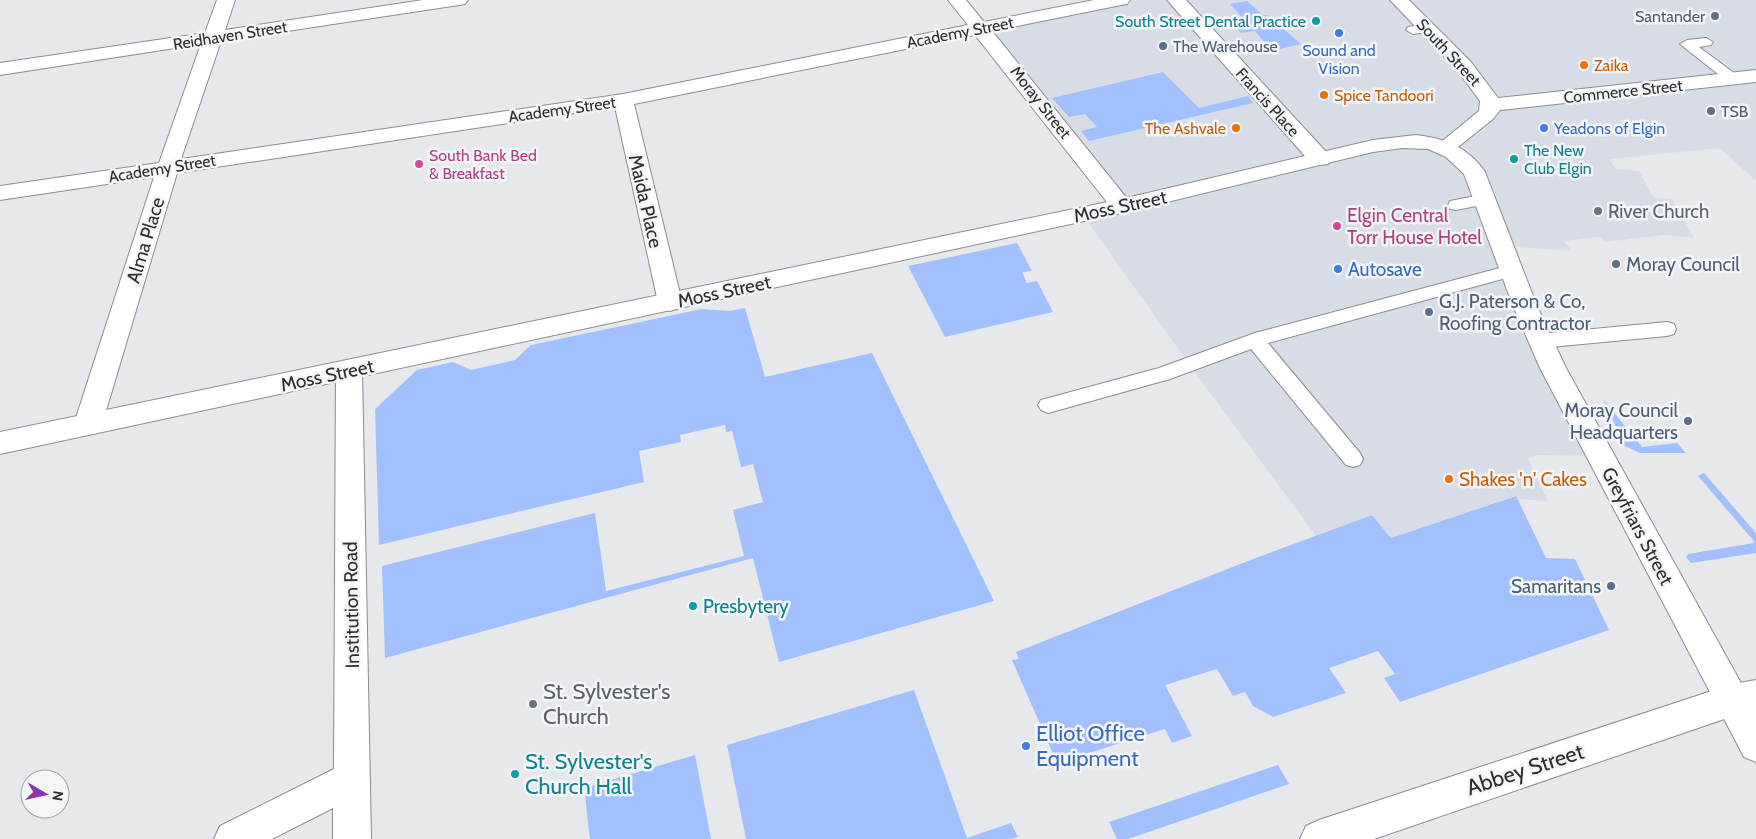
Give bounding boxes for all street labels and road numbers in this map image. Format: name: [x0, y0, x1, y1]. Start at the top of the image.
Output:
street label: Academy Street: [905, 13, 1016, 52]
street label: South Street: [1413, 15, 1485, 90]
street label: Reidhaven Street: [172, 17, 289, 54]
street label: Moray Street: [1006, 62, 1075, 143]
street label: Francis Place: [1232, 64, 1303, 141]
street label: Commerce Street: [1563, 76, 1684, 107]
street label: Academy Street: [507, 92, 618, 126]
street label: Academy Street: [107, 151, 218, 186]
street label: Maida Place: [624, 152, 667, 250]
street label: Moss Street: [1071, 185, 1169, 228]
street label: Alma Place: [122, 194, 170, 286]
street label: Moss Street: [675, 270, 773, 313]
street label: Moss Street: [278, 354, 376, 397]
street label: Greyfriars Street: [1597, 463, 1679, 590]
street label: Institution Road: [339, 541, 364, 669]
street label: Abbey Street: [1463, 738, 1588, 801]

